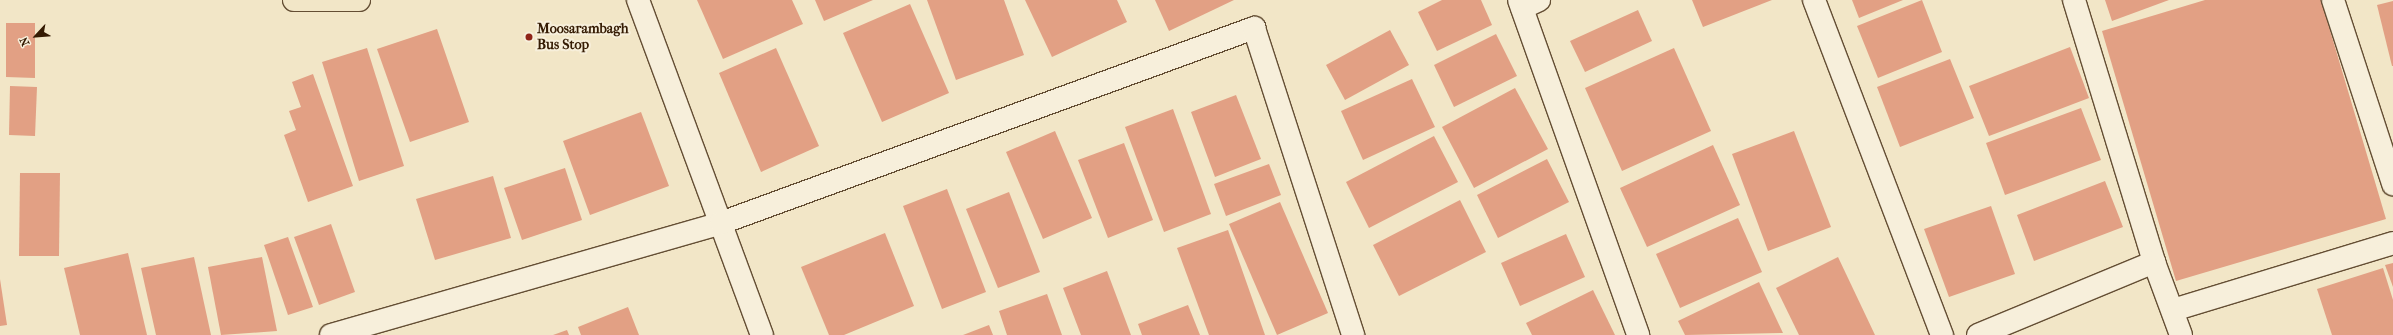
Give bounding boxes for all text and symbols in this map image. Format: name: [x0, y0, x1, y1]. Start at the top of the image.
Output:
north arrow: [16, 16, 56, 56]
place label: Moosarambagh Bus Stop: [537, 21, 629, 54]
marker: Moosarambagh Bus Stop: [524, 32, 534, 42]
text: N: [17, 35, 32, 48]

